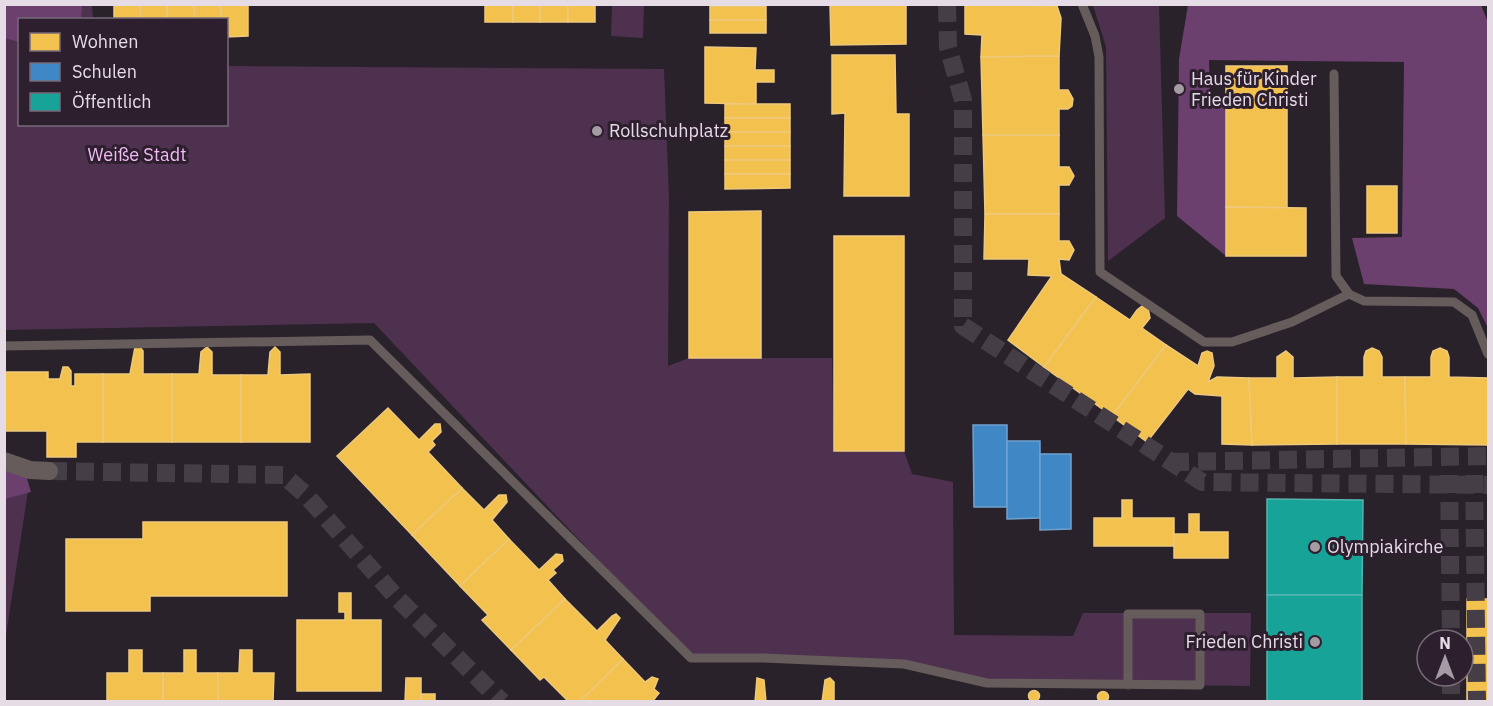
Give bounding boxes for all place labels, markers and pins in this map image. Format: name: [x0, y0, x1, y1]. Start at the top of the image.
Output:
place label: Haus für Kinder Frieden Christi: [1191, 67, 1317, 111]
marker: Haus für Kinder Frieden Christi: [1172, 82, 1186, 96]
place label: Rollschuhplatz: [609, 119, 728, 142]
marker: Rollschuhplatz: [590, 124, 604, 138]
place label: Olympiakirche: [1327, 535, 1443, 558]
marker: Olympiakirche: [1308, 540, 1322, 554]
place label: Frieden Christi: [1186, 630, 1303, 653]
marker: Frieden Christi: [1308, 635, 1322, 649]

